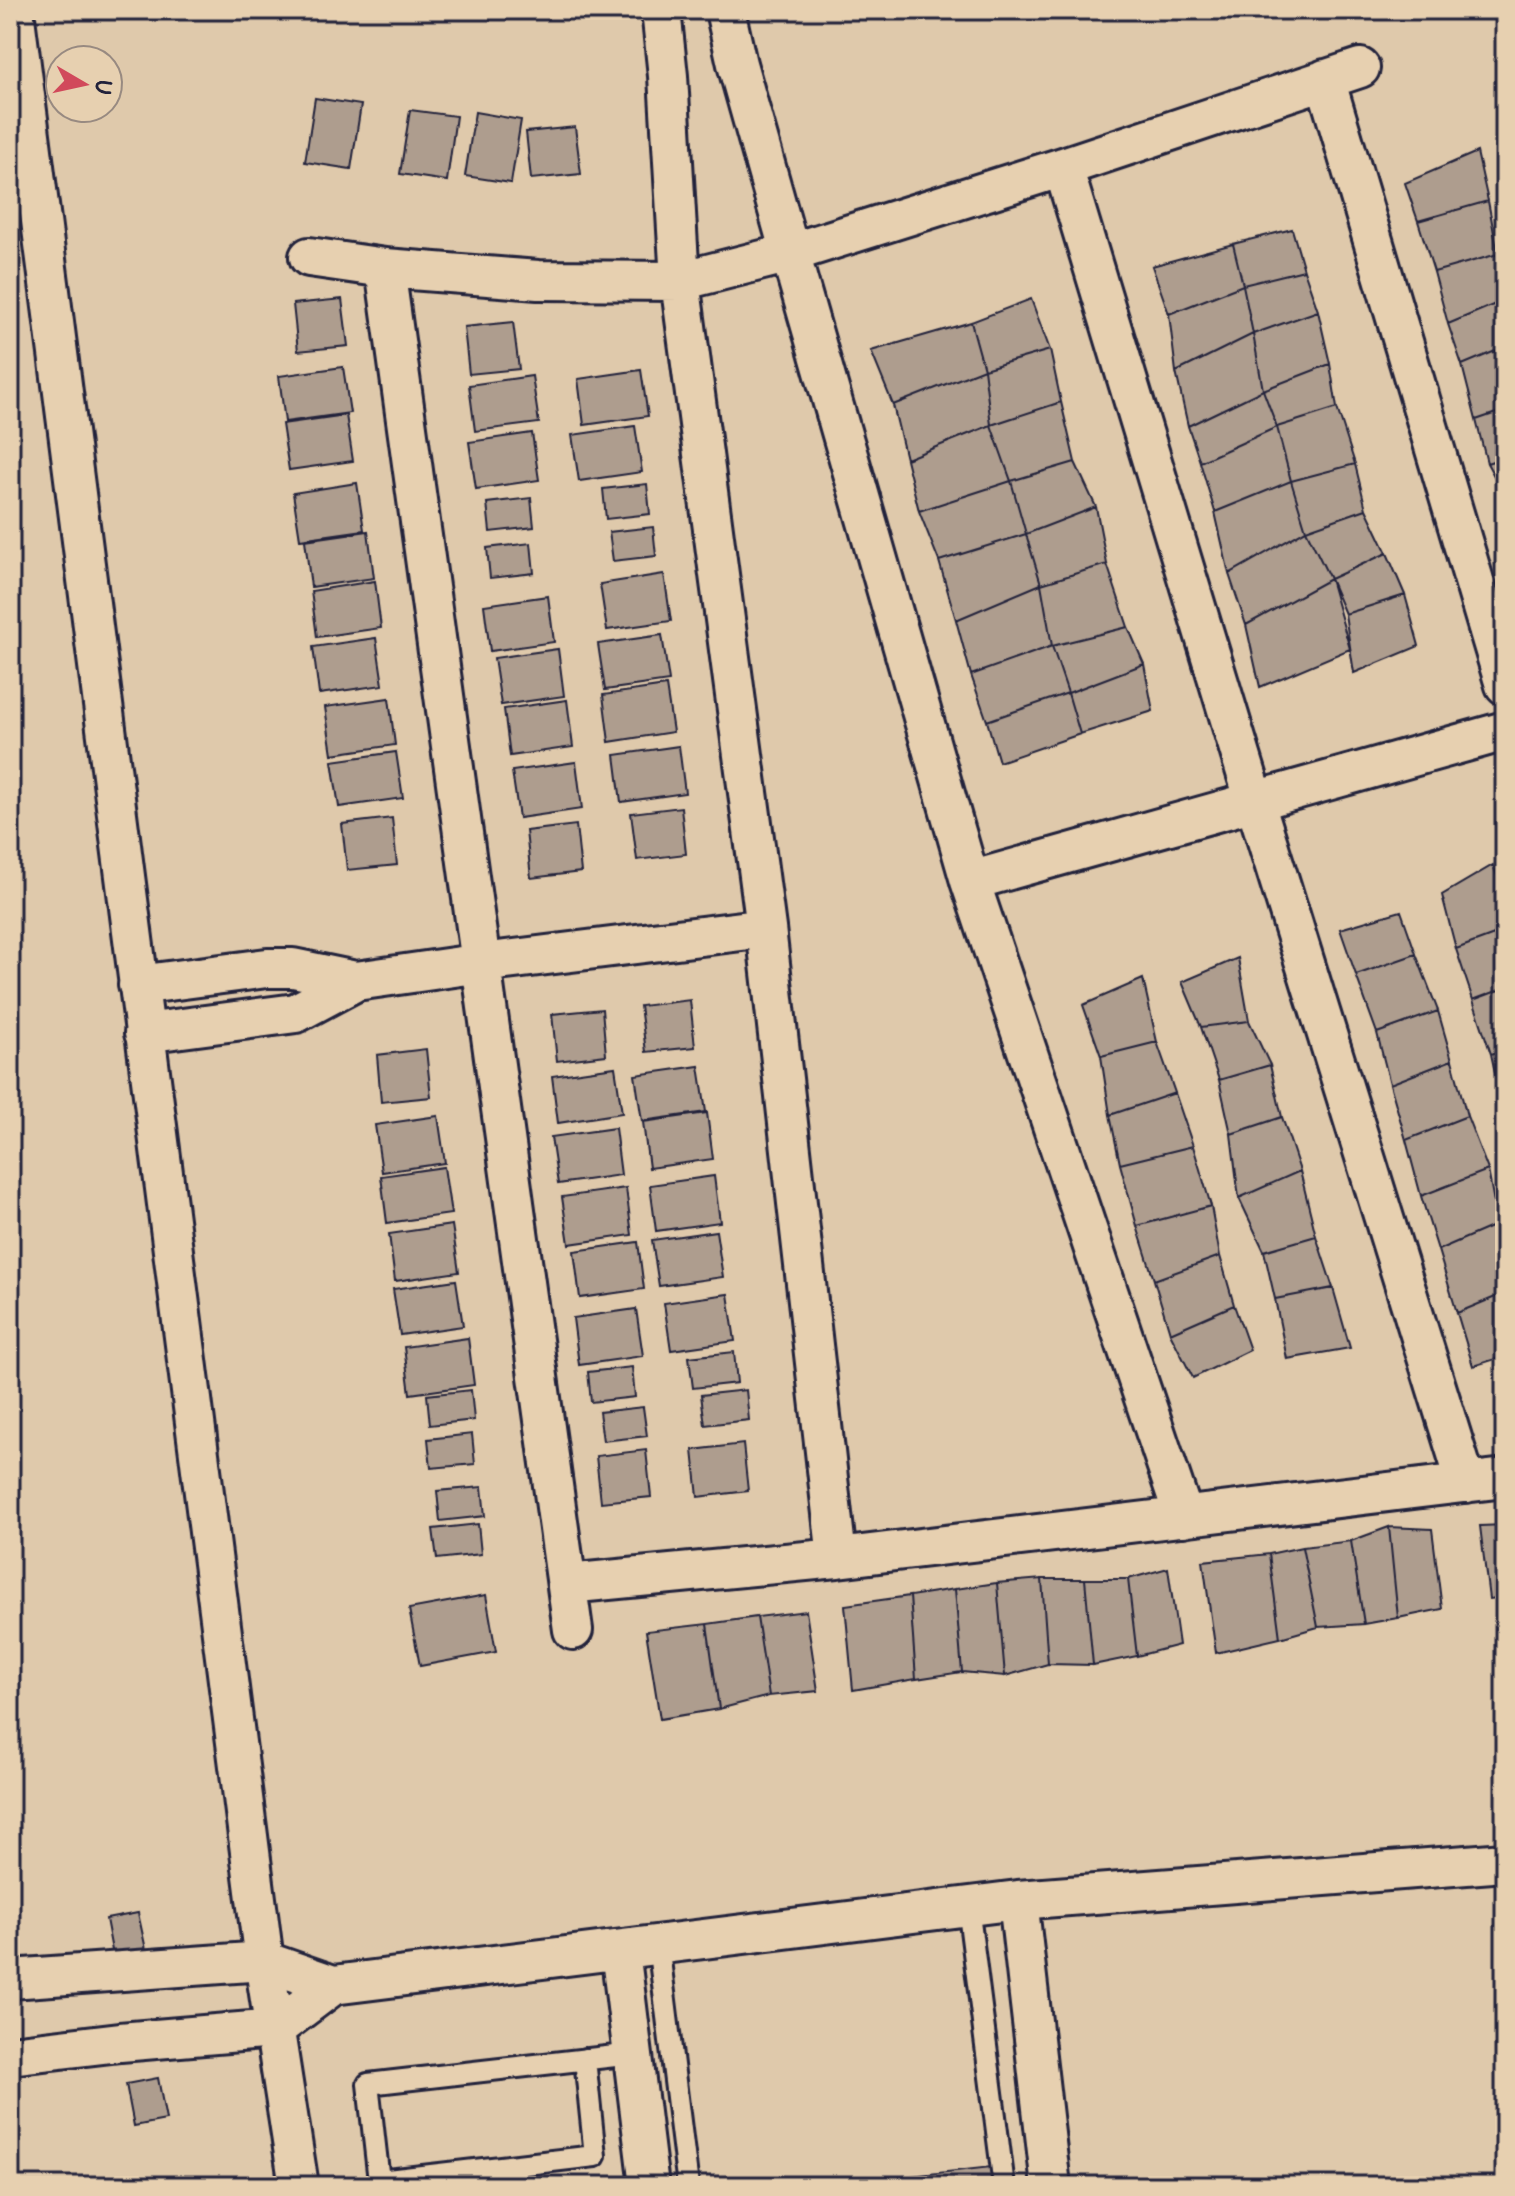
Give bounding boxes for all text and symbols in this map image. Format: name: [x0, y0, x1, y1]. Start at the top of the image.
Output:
north arrow: [44, 44, 124, 124]
text: U: [88, 78, 118, 96]

